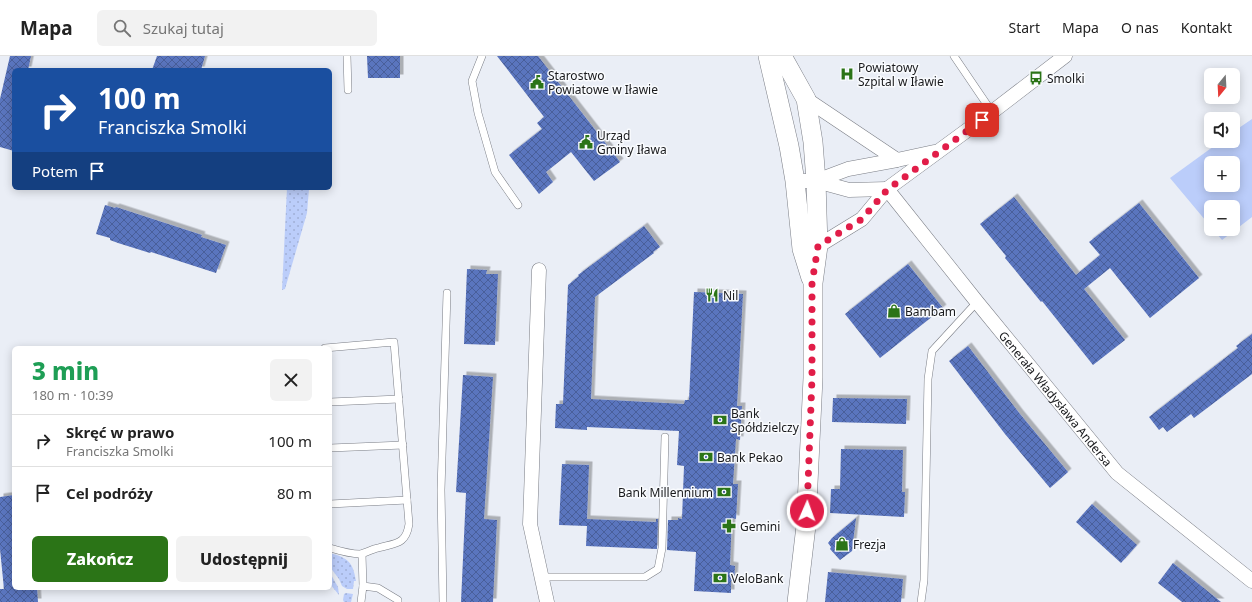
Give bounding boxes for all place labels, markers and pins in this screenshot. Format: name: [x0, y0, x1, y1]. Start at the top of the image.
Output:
place label: Powiatowy Szpital w Iławie: [858, 59, 944, 90]
hospital icon: Powiatowy Szpital w Iławie: [839, 66, 855, 82]
place label: Starostwo Powiatowe w Iławie: [548, 67, 658, 98]
bus stop icon: Smolki: [1028, 70, 1044, 86]
place label: Smolki: [1047, 70, 1085, 87]
public building icon: Starostwo Powiatowe w Iławie: [529, 74, 545, 90]
pin: [965, 103, 999, 137]
place label: Urząd Gminy Iława: [597, 127, 667, 158]
public building icon: Urząd Gminy Iława: [578, 134, 594, 150]
restaurant icon: Nil: [704, 287, 720, 303]
place label: Nil: [723, 287, 738, 304]
shop icon: Bambam: [886, 303, 902, 319]
place label: Bambam: [905, 303, 956, 320]
place label: Bank Spółdzielczy: [731, 405, 800, 436]
bank icon: Bank Spółdzielczy: [712, 412, 728, 428]
bank icon: Bank Pekao: [698, 449, 714, 465]
place label: Bank Pekao: [717, 449, 783, 466]
place label: Bank Millennium: [618, 484, 713, 501]
bank icon: Bank Millennium: [716, 484, 732, 500]
pharmacy icon: Gemini: [721, 518, 737, 534]
place label: Gemini: [740, 518, 780, 535]
shop icon: Frezja: [834, 536, 850, 552]
place label: Frezja: [853, 536, 886, 553]
bank icon: VeloBank: [712, 570, 728, 586]
place label: VeloBank: [731, 570, 784, 587]

